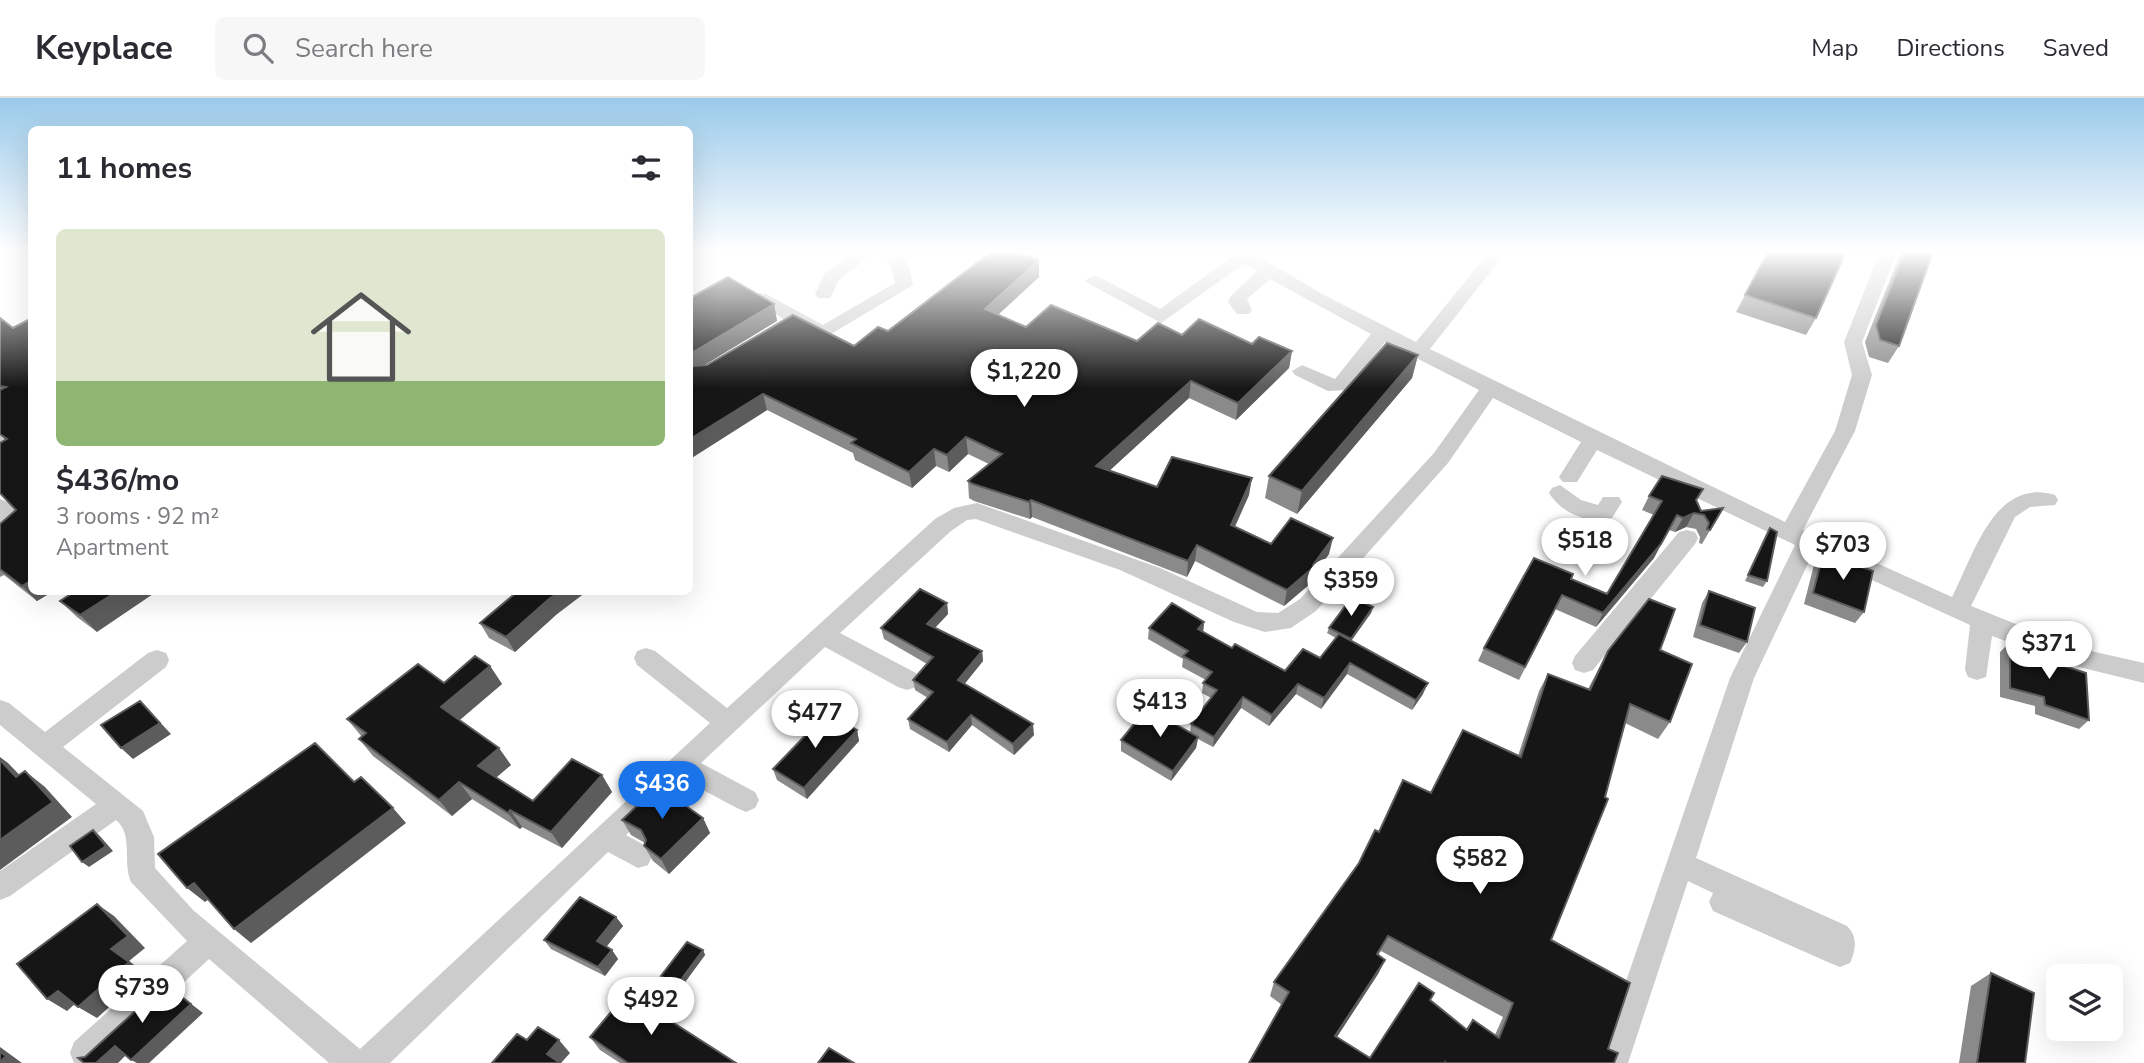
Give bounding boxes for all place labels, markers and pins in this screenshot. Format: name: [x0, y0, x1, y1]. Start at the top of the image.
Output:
pin: $1,220: [967, 350, 1081, 409]
pin: $518: [1544, 518, 1626, 578]
pin: $703: [1802, 522, 1884, 582]
pin: $359: [1310, 559, 1392, 618]
pin: $371: [2008, 622, 2090, 681]
pin: $413: [1119, 680, 1201, 739]
pin: $477: [774, 690, 856, 750]
pin: $436: [621, 762, 703, 821]
pin: $582: [1439, 836, 1521, 896]
pin: $739: [101, 965, 183, 1025]
pin: $492: [610, 978, 692, 1037]

